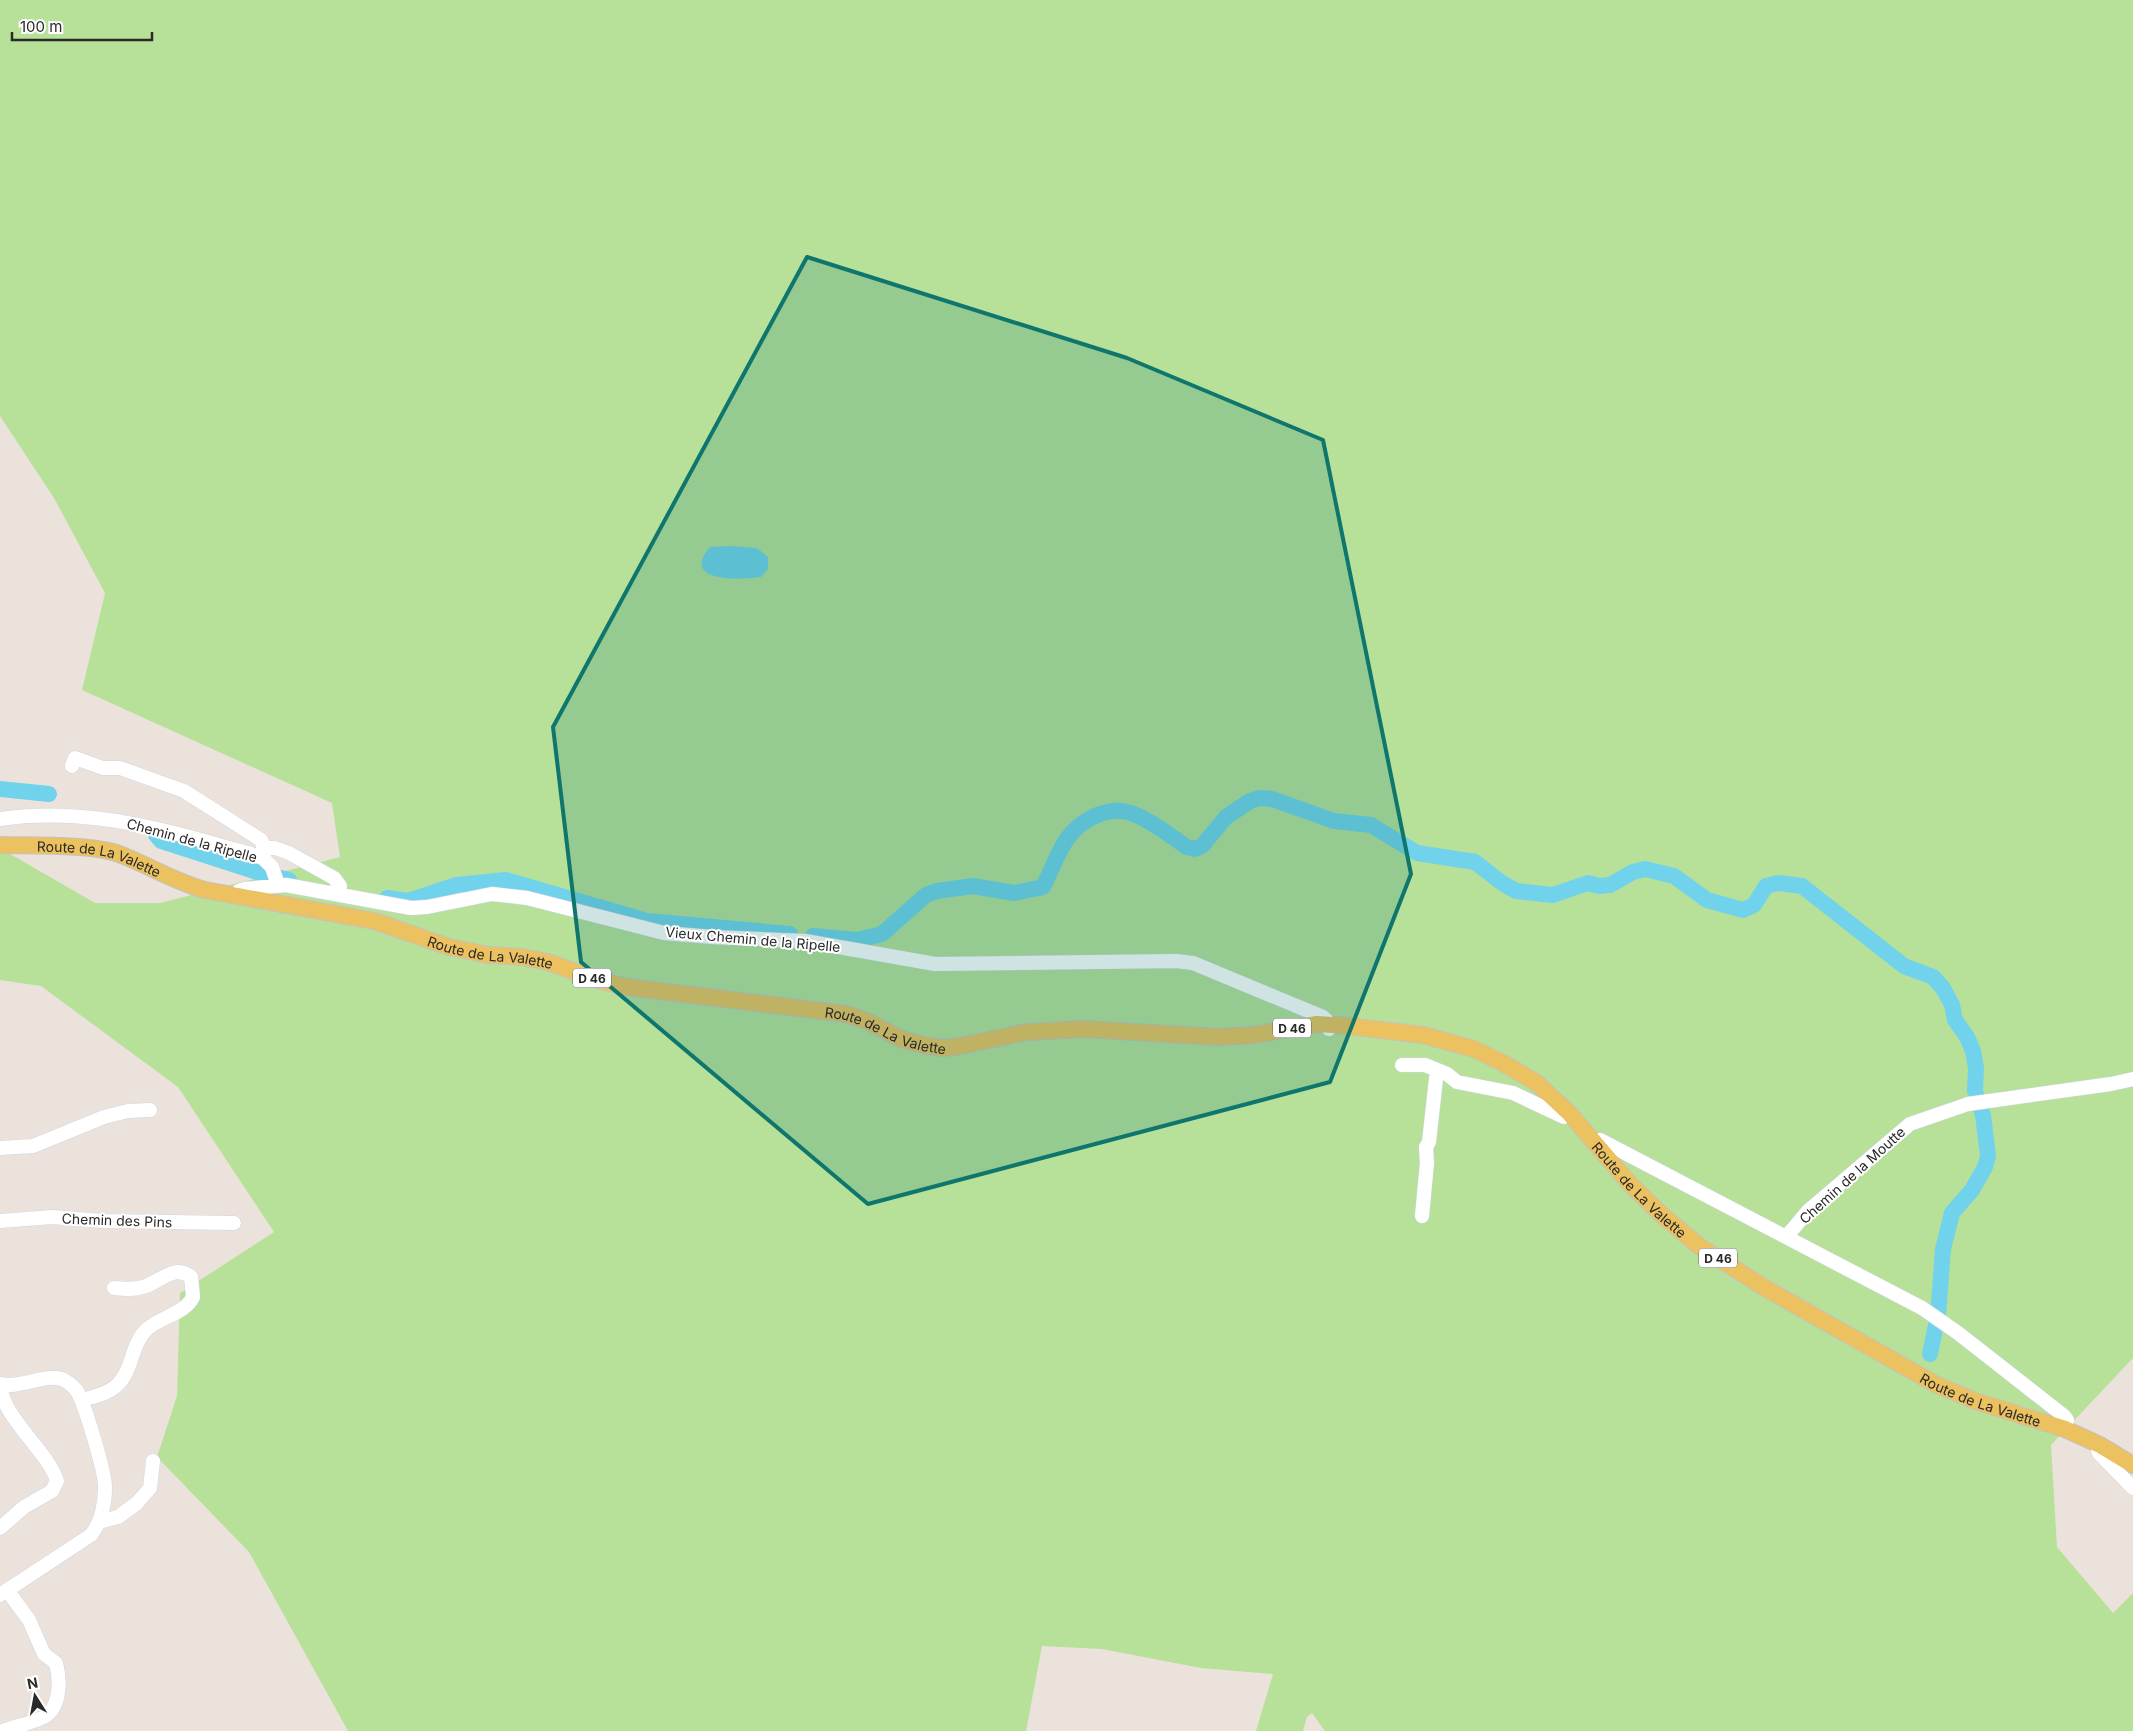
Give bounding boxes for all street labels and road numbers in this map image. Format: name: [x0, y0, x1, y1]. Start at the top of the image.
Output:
street label: Chemin de la Ripelle: [125, 814, 259, 866]
street label: Route de La Valette: [37, 837, 164, 880]
street label: Vieux Chemin de la Ripelle: [665, 923, 841, 955]
street label: Route de La Valette: [425, 932, 556, 972]
road number: D 46: [573, 968, 611, 988]
street label: Route de La Valette: [824, 1003, 947, 1057]
road number: D 46: [1273, 1018, 1311, 1038]
street label: Chemin de la Moutte: [1796, 1123, 1908, 1227]
street label: Route de La Valette: [1589, 1138, 1690, 1241]
street label: Chemin des Pins: [61, 1210, 173, 1230]
road number: D 46: [1699, 1248, 1737, 1268]
street label: Route de La Valette: [1917, 1369, 2043, 1430]

